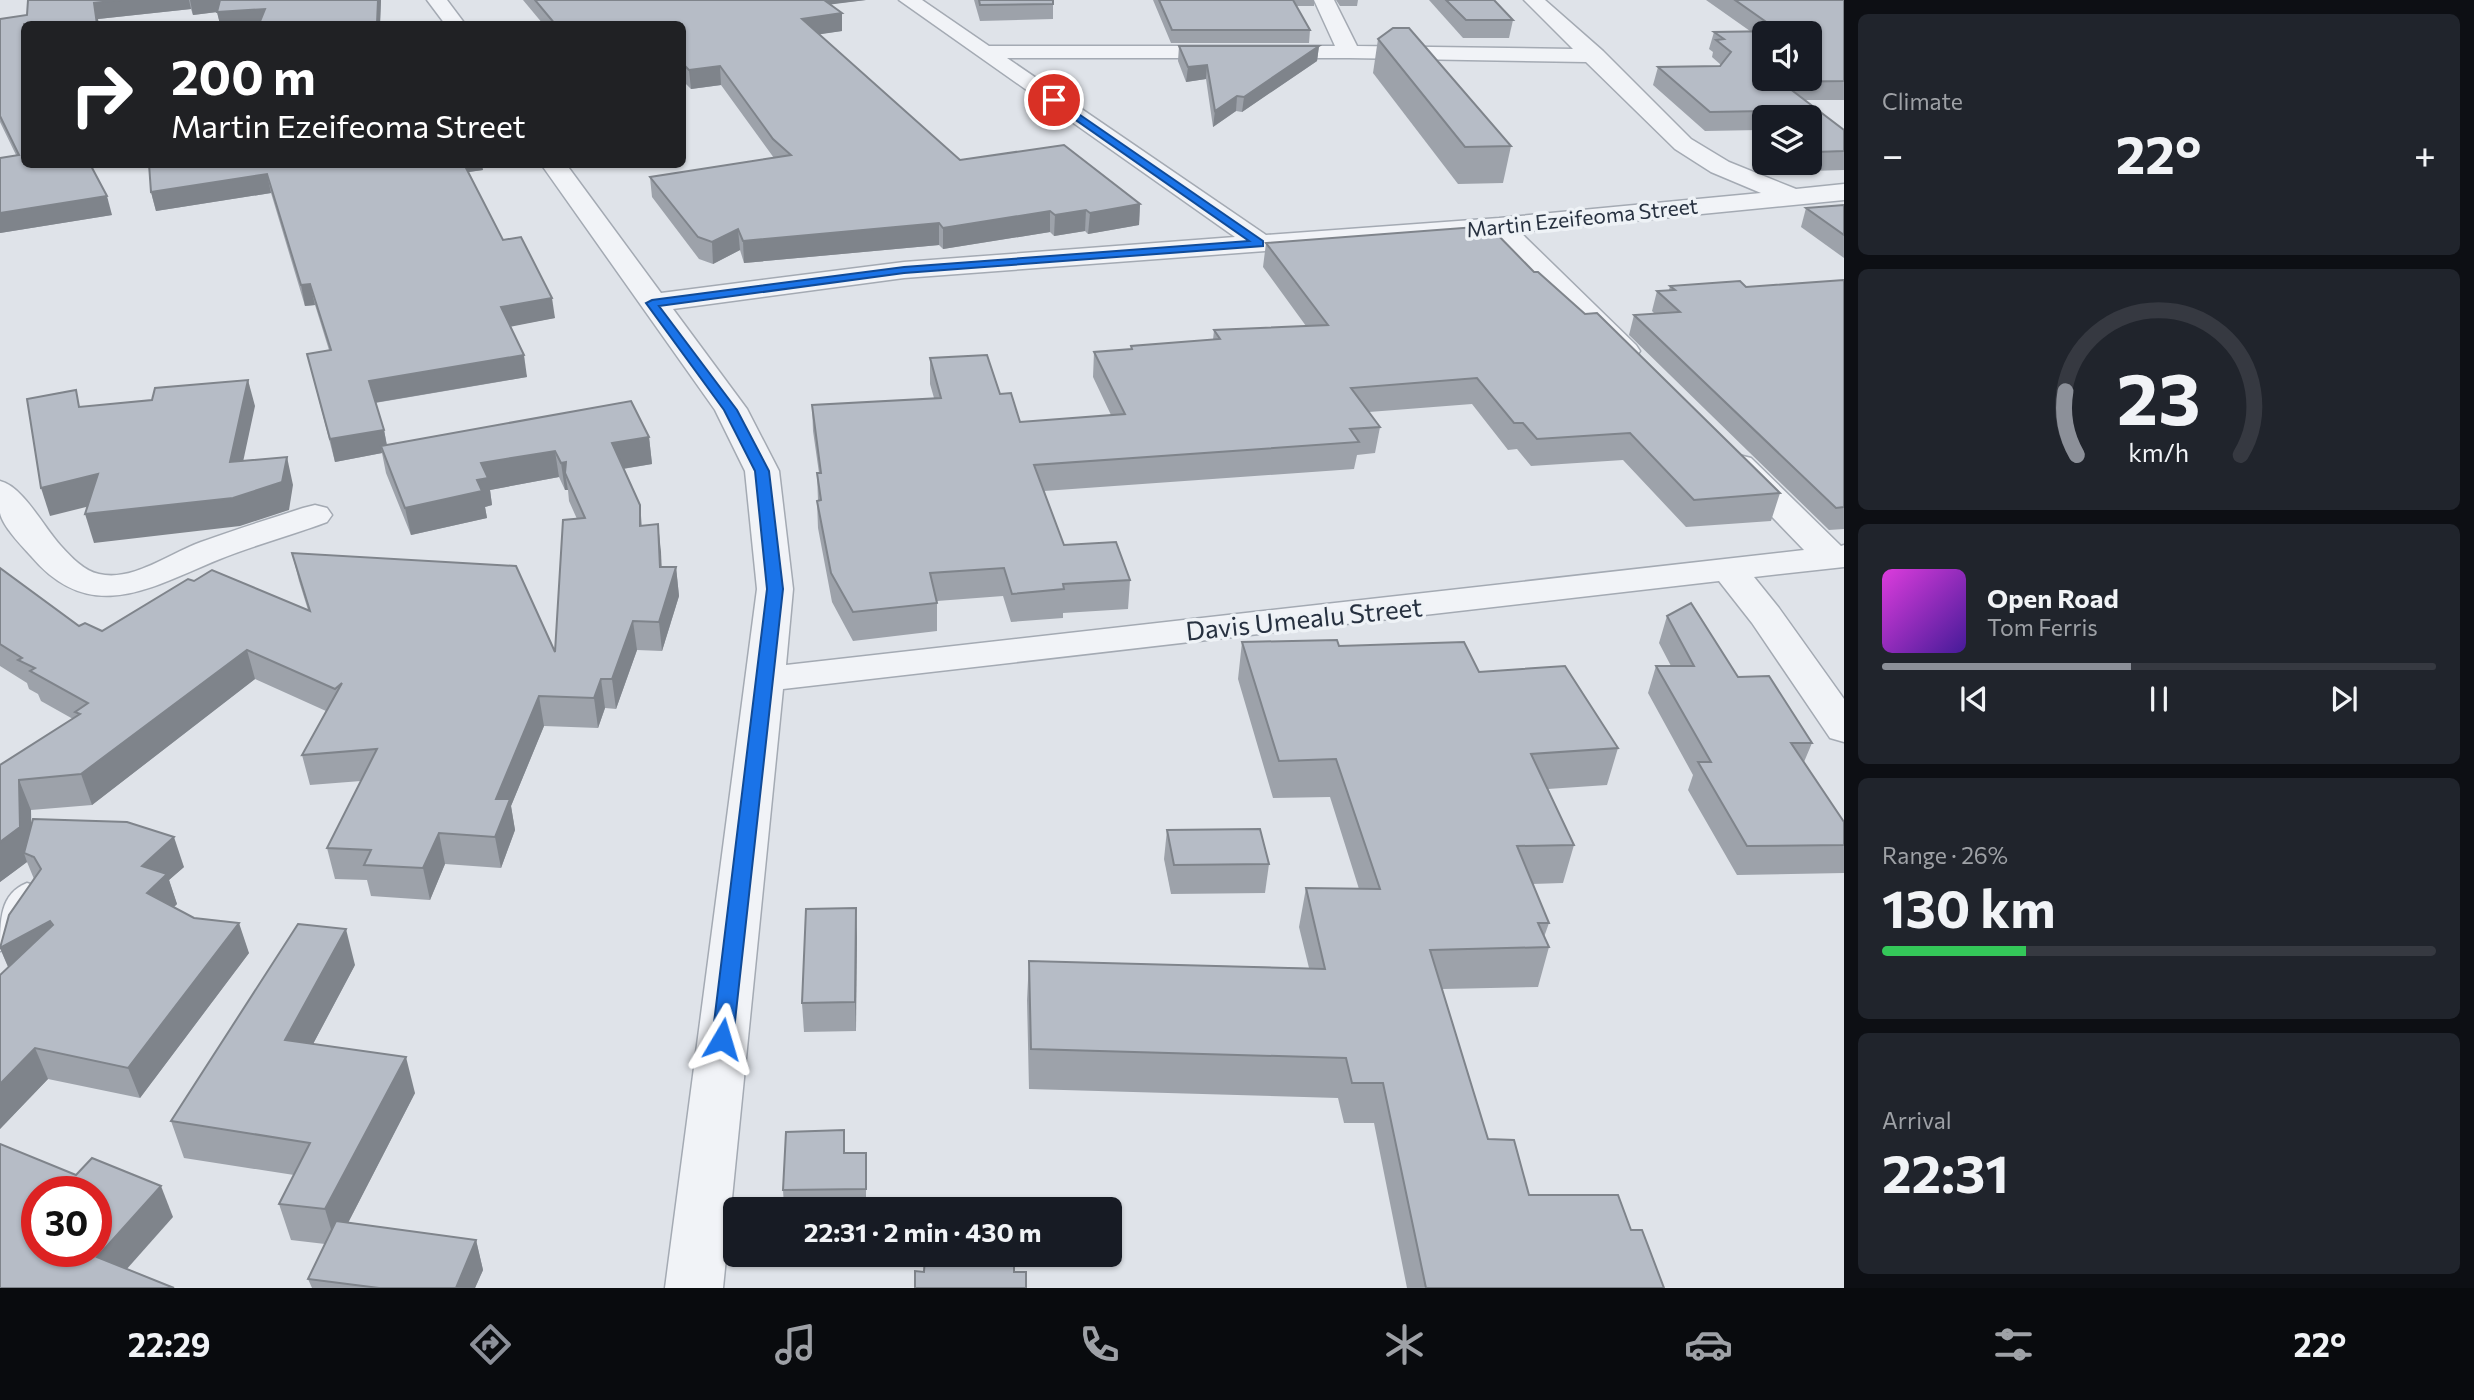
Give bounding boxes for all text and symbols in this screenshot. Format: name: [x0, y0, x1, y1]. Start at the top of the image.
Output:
map controls: [1752, 21, 1822, 175]
button: sound: [1752, 21, 1822, 91]
text: 200 m: [171, 45, 316, 105]
icon: right: [56, 49, 147, 140]
pin: [1024, 70, 1084, 130]
icon: arrive: [1035, 81, 1073, 119]
text: Climate: [1882, 87, 1963, 115]
text: Martin Ezeifeoma Street: [171, 105, 526, 145]
button: layers: [1752, 105, 1822, 175]
text: 22°: [2116, 121, 2201, 185]
text: −: [1882, 130, 1904, 177]
text: +: [2414, 130, 2436, 177]
street label: Martin Ezeifeoma Street: [1465, 192, 1699, 242]
text: 23: [2117, 352, 2201, 441]
text: km/h: [2129, 437, 2189, 467]
text: Open Road: [1987, 582, 2119, 613]
street label: Davis Umealu Street: [1184, 590, 1424, 646]
text: Tom Ferris: [1987, 613, 2098, 641]
icon: previous: [1955, 680, 1993, 718]
icon: pause: [2140, 680, 2178, 718]
icon: next: [2325, 680, 2363, 718]
text: Range · 26%: [1882, 841, 2008, 869]
text: 130 km: [1882, 875, 2056, 939]
position arrow: [685, 1002, 759, 1076]
text: Arrival: [1882, 1106, 1952, 1134]
text: 22:31: [1882, 1140, 2009, 1204]
speed limit sign: 30: [21, 1176, 112, 1267]
text: 22:31 · 2 min · 430 m: [804, 1216, 1041, 1247]
icon: directions: [466, 1320, 515, 1369]
icon: music: [771, 1320, 820, 1369]
icon: phone: [1075, 1320, 1124, 1369]
icon: climate: [1380, 1320, 1429, 1369]
icon: car: [1684, 1320, 1733, 1369]
icon: filters: [1989, 1320, 2038, 1369]
text: 22:29: [128, 1324, 210, 1364]
text: 22°: [2293, 1324, 2346, 1364]

